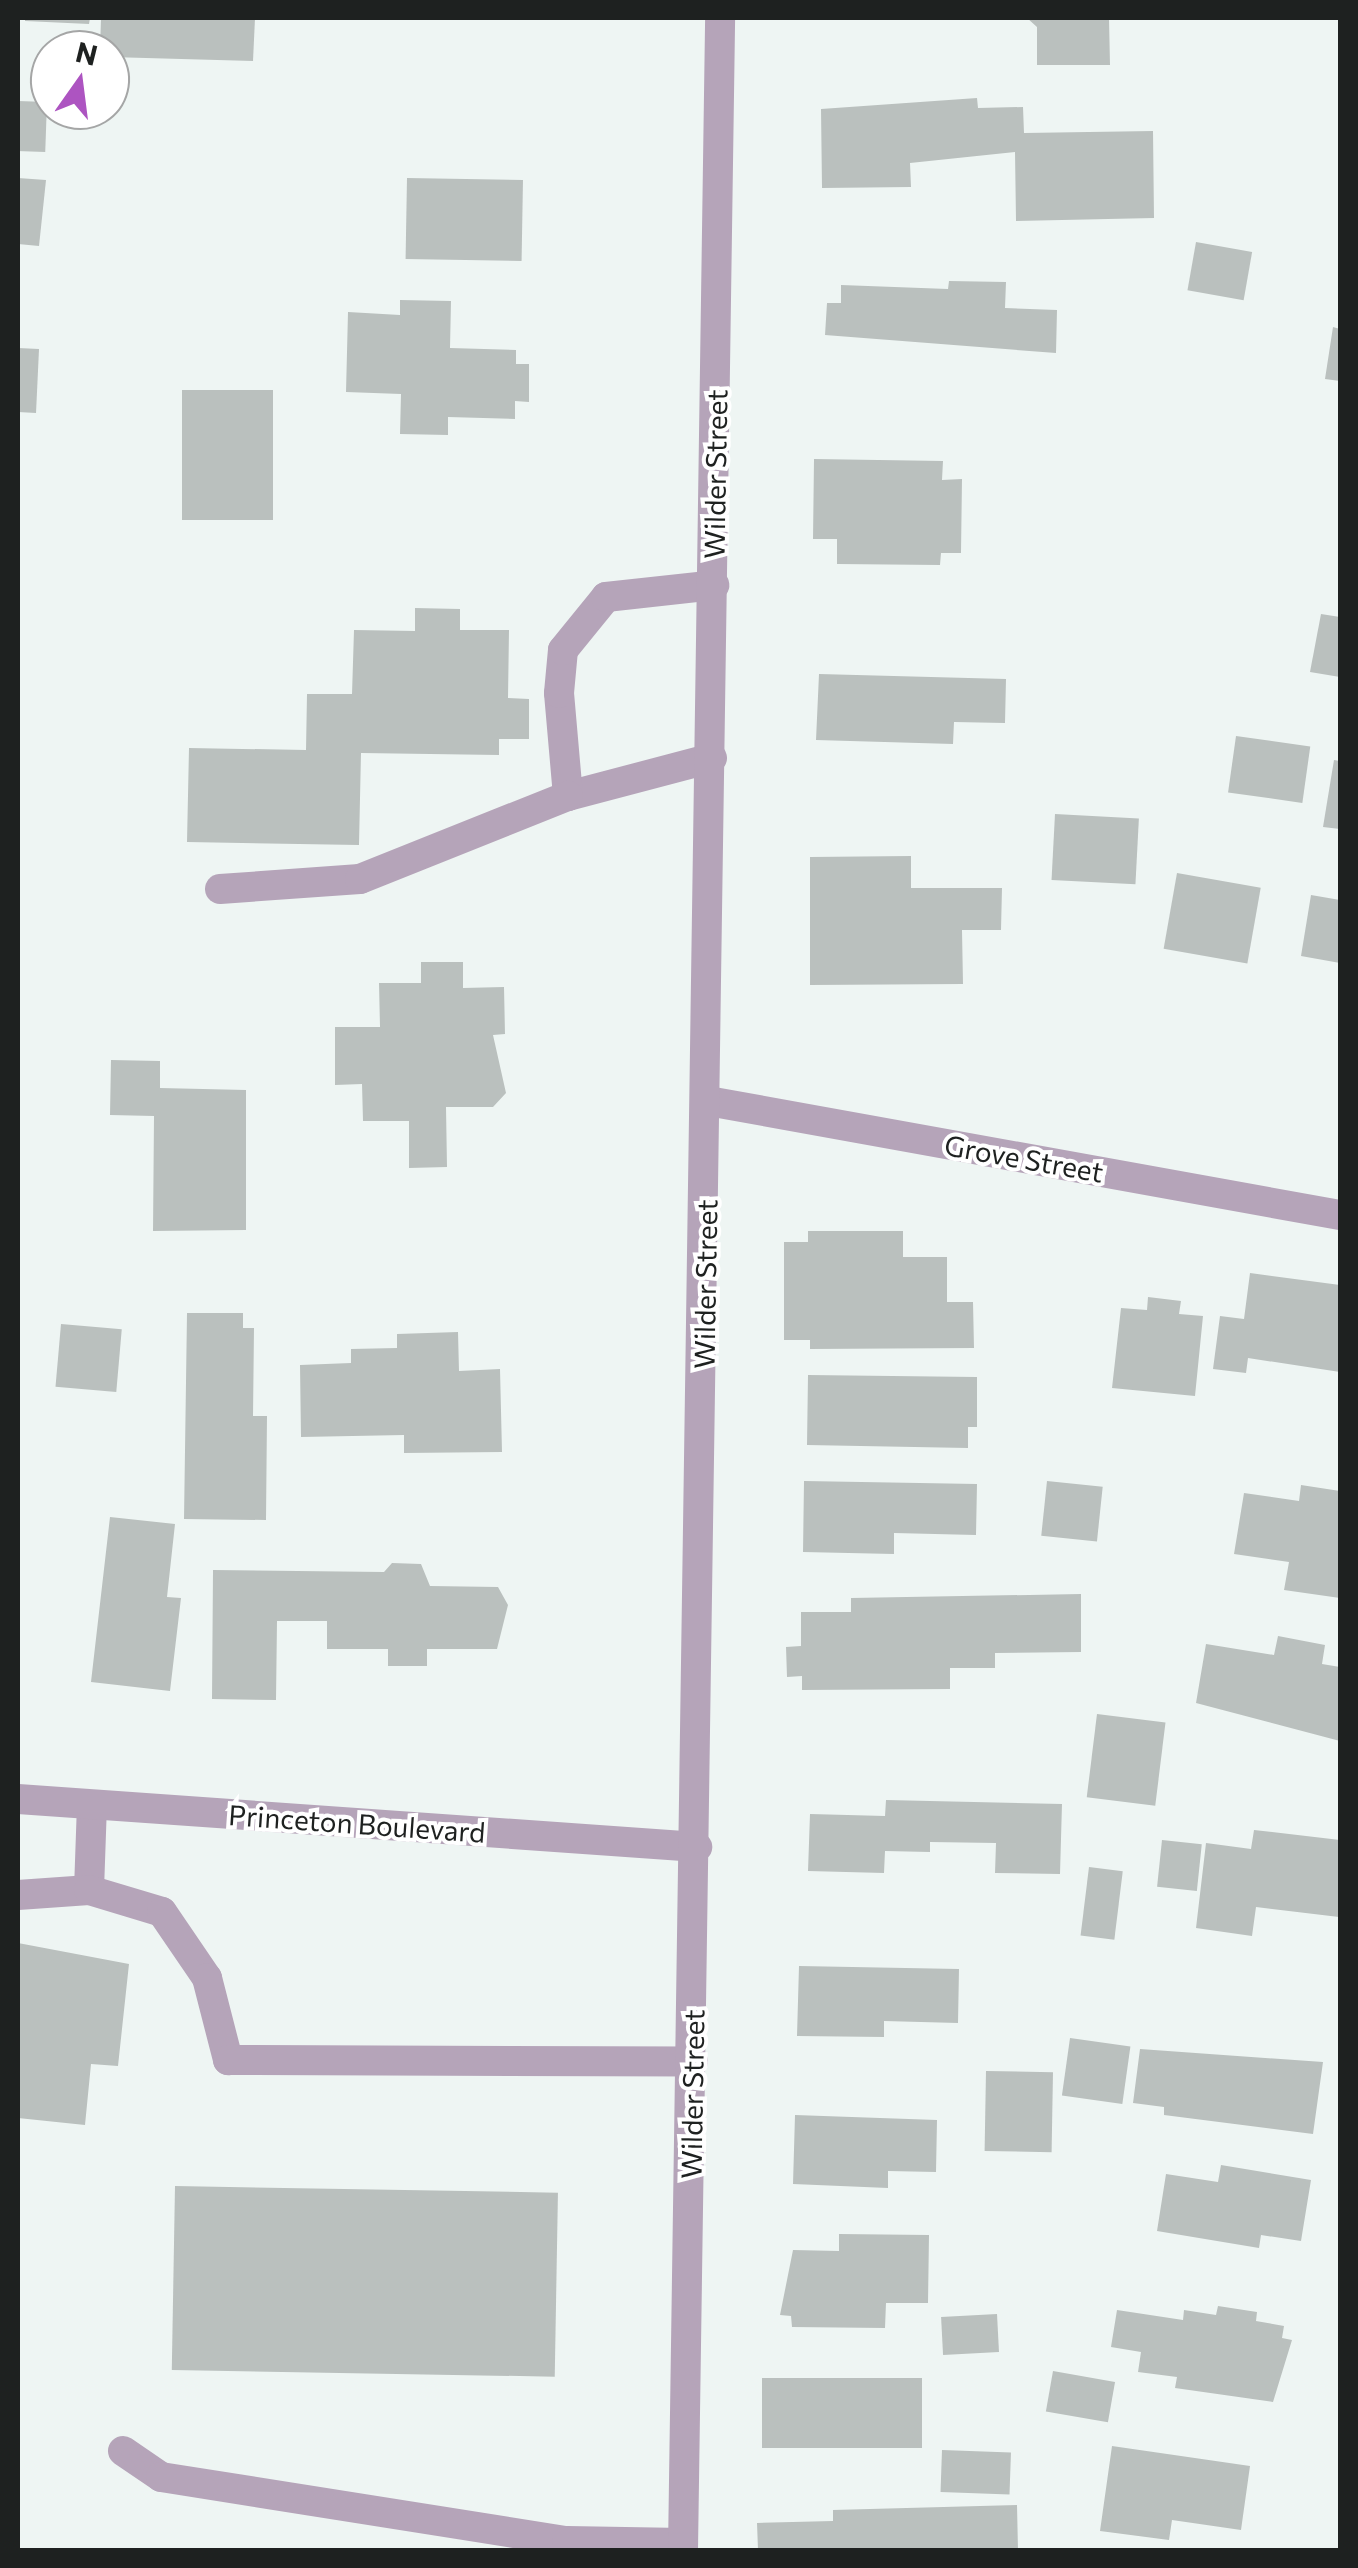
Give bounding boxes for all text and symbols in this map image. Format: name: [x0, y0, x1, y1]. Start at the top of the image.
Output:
north arrow: [30, 30, 130, 130]
text: N: [72, 34, 101, 72]
street label: Wilder Street: [697, 389, 733, 559]
street label: Grove Street: [942, 1128, 1106, 1188]
street label: Wilder Street: [687, 1199, 723, 1369]
street label: Princeton Boulevard: [227, 1797, 487, 1849]
street label: Wilder Street: [674, 2009, 710, 2179]

